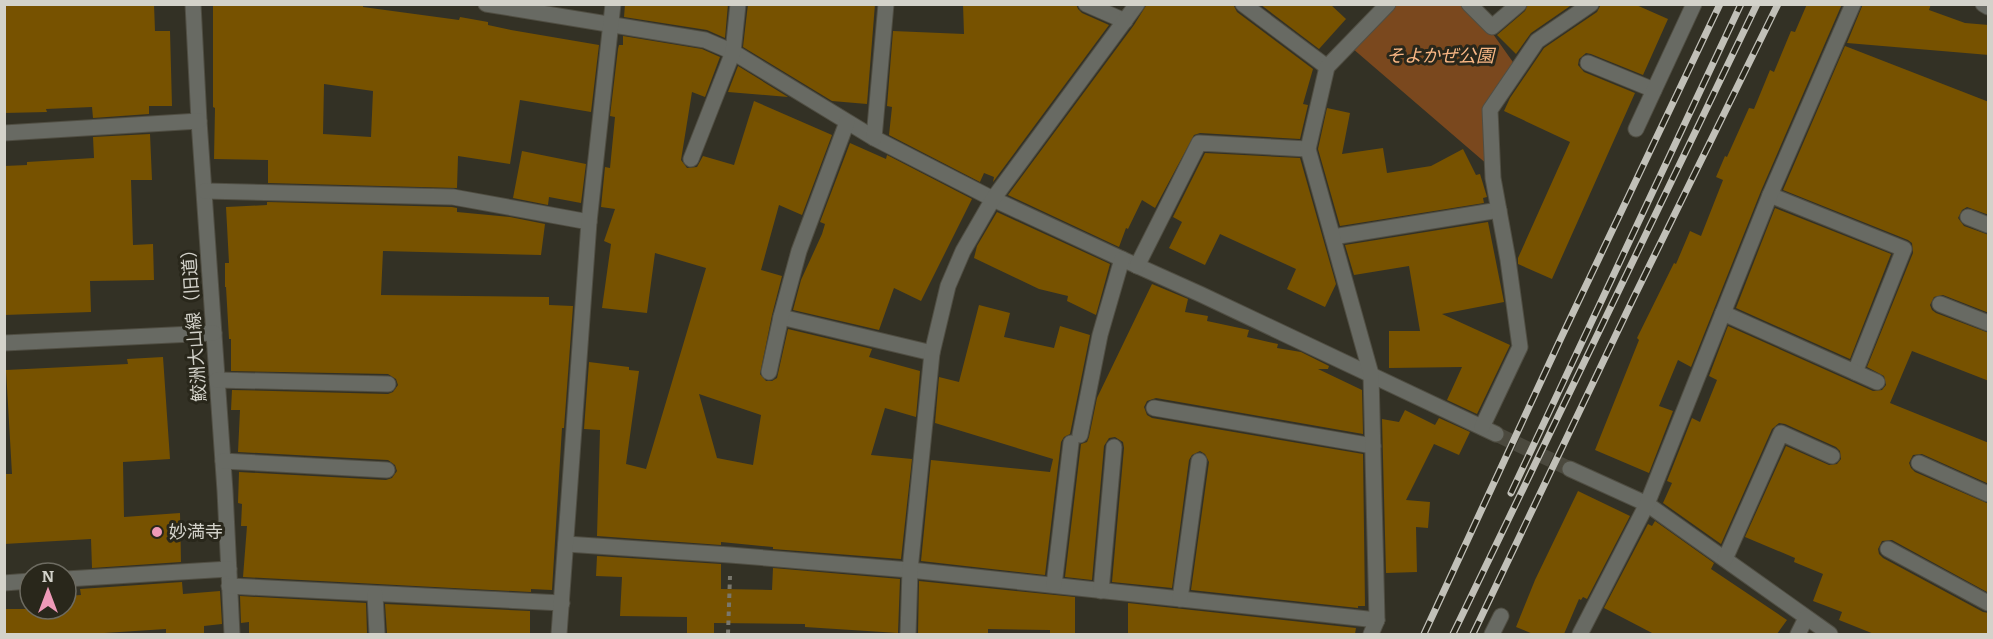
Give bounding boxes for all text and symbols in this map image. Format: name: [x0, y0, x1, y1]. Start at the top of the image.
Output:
park label: そよかぜ公園: [1386, 45, 1497, 67]
street label: 鮫洲大山線（旧道）: [177, 239, 211, 403]
place label: 妙満寺: [169, 521, 223, 543]
marker: 妙満寺: [150, 525, 164, 539]
north arrow: [18, 561, 78, 621]
text: N: [42, 567, 54, 586]

